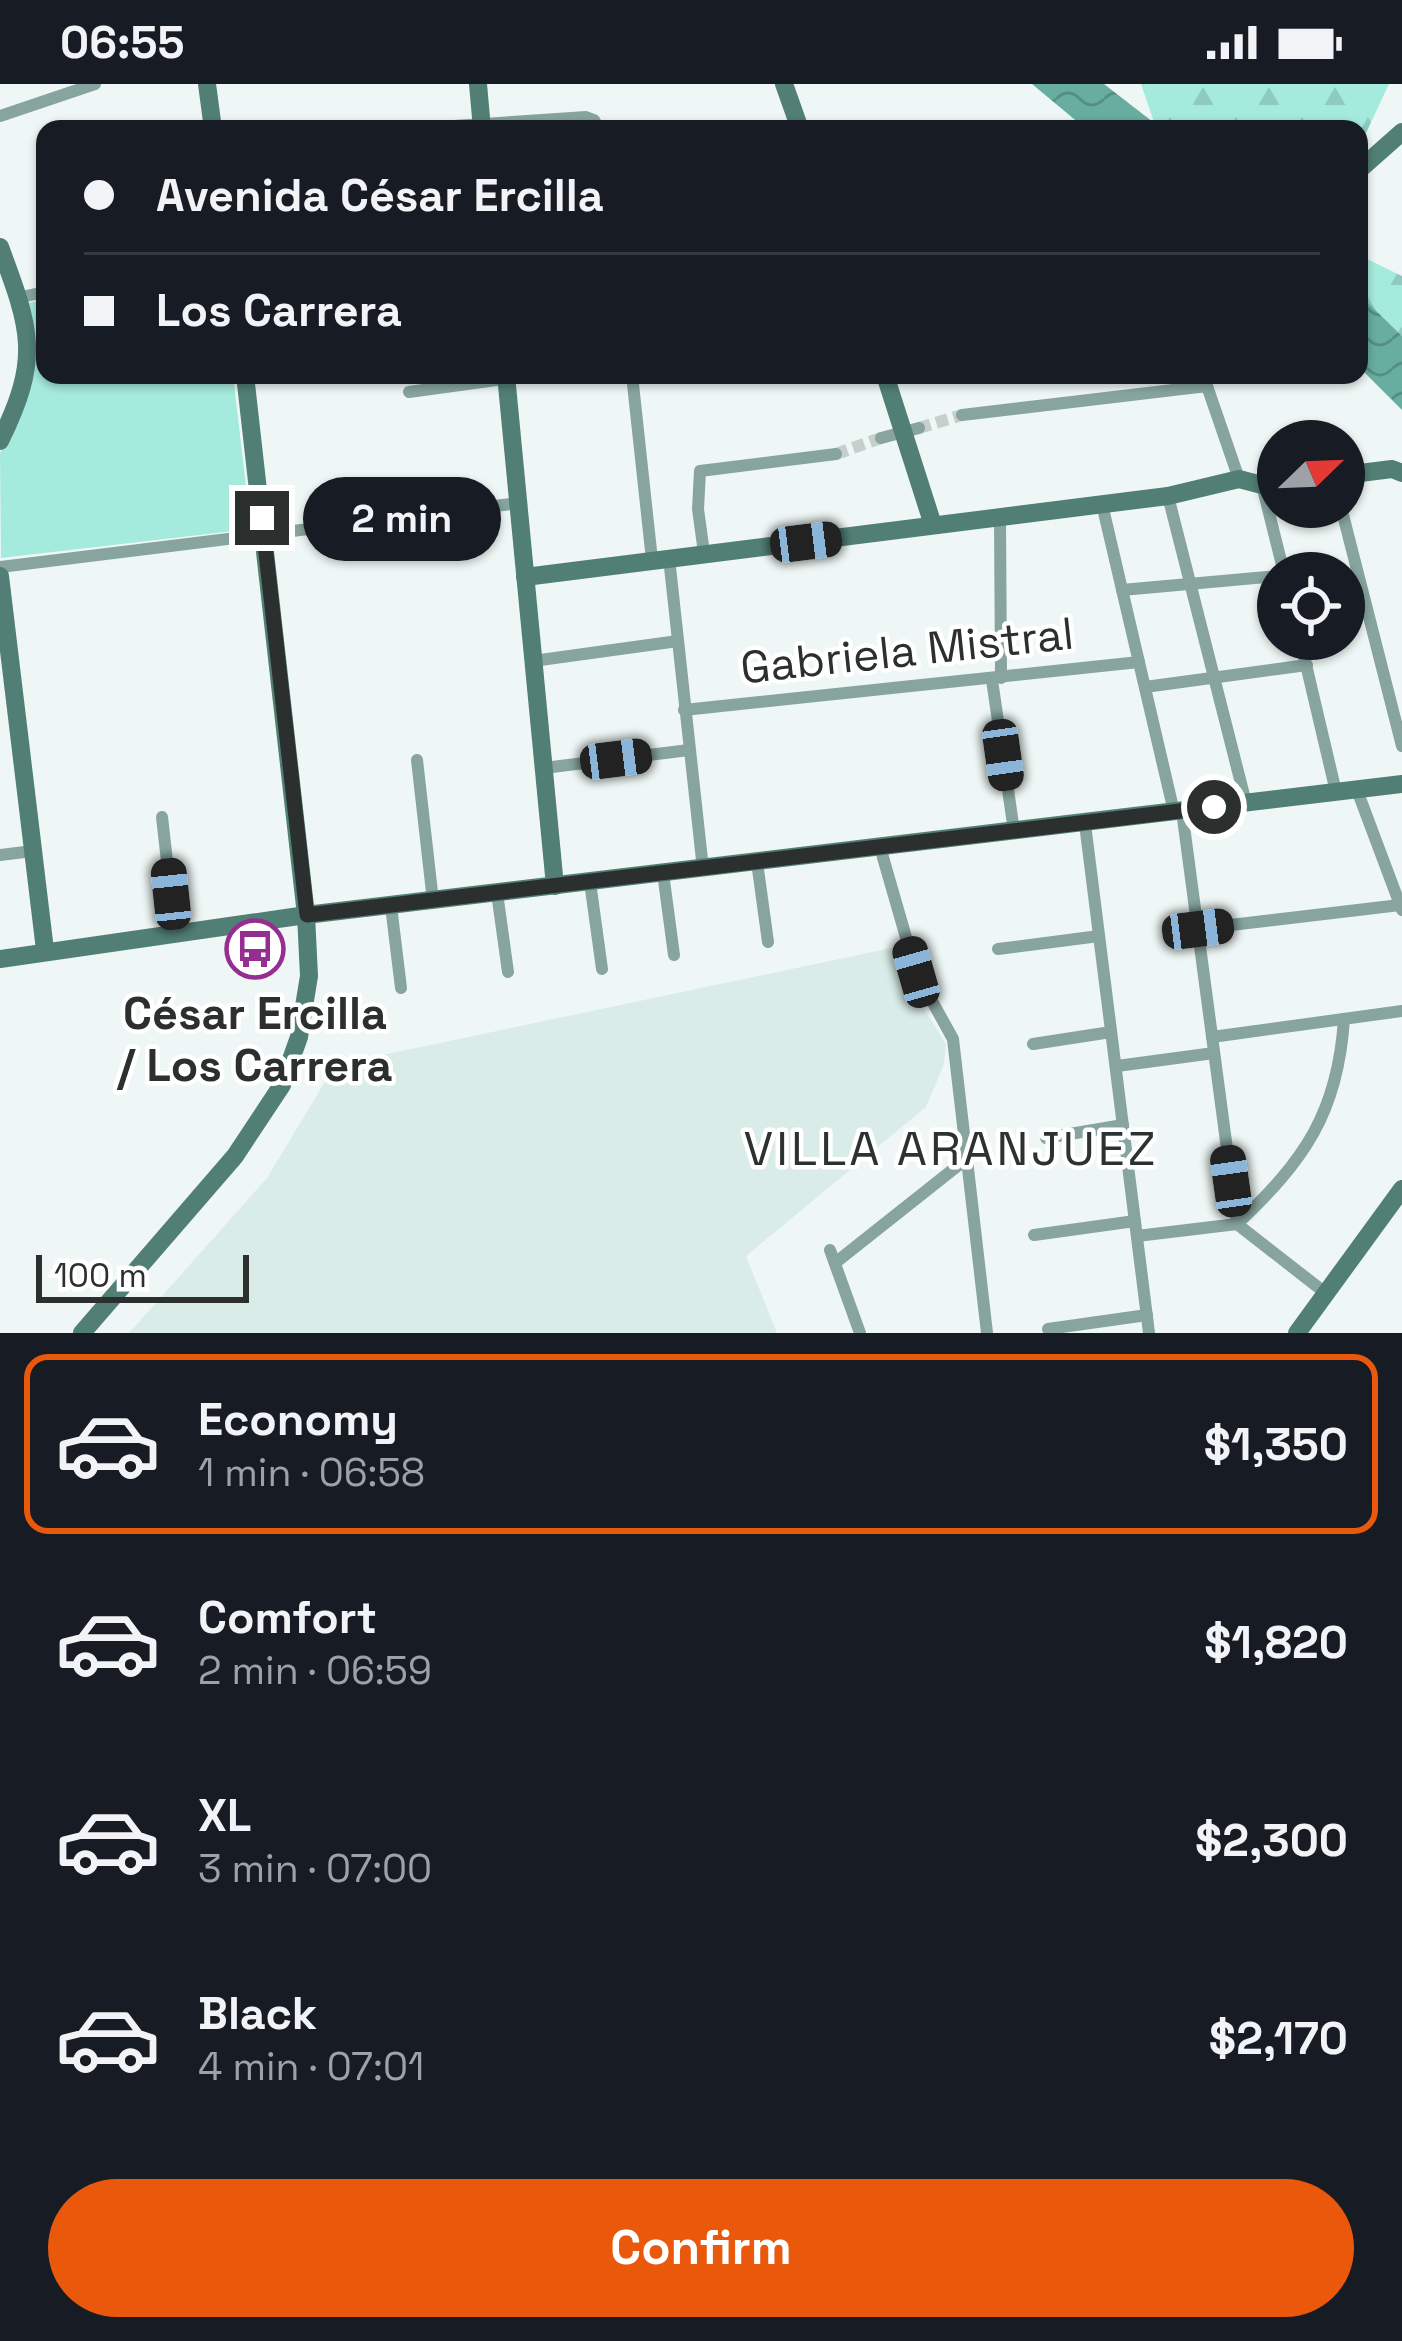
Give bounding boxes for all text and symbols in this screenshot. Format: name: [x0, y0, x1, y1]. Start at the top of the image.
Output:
text: 06:55: [60, 14, 184, 71]
text: Avenida César Ercilla: [156, 167, 604, 224]
text: Los Carrera: [156, 282, 402, 339]
north arrow: [1257, 420, 1365, 528]
map controls: [1257, 420, 1365, 660]
callout: 2 min: [304, 476, 502, 560]
route end: [235, 491, 289, 545]
text: 2 min: [352, 494, 452, 543]
car: [768, 520, 844, 564]
button: locate: [1257, 552, 1365, 660]
street label: Gabriela Mistral: [738, 605, 1076, 696]
car: [980, 717, 1026, 793]
car: [578, 737, 654, 781]
route start: [1187, 780, 1241, 834]
car: [149, 856, 193, 932]
car: [1160, 907, 1236, 951]
bus stop icon: César Ercilla / Los Carrera: [224, 918, 286, 980]
car: [889, 932, 943, 1012]
place label: César Ercilla / Los Carrera: [117, 985, 392, 1094]
district label: VILLA ARANJUEZ: [744, 1118, 1158, 1179]
car: [1208, 1143, 1254, 1219]
scale bar: [36, 1249, 249, 1302]
text: 100 m: [54, 1255, 147, 1297]
icon: car: [54, 1390, 162, 1498]
text: Economy: [198, 1391, 398, 1448]
text: $1,350: [1204, 1416, 1348, 1473]
text: 1 min · 06:58: [198, 1448, 425, 1497]
icon: car: [54, 1588, 162, 1696]
text: Comfort: [198, 1589, 377, 1646]
text: $1,820: [1204, 1614, 1348, 1671]
text: 2 min · 06:59: [198, 1646, 432, 1695]
icon: car: [54, 1786, 162, 1894]
text: XL: [198, 1787, 251, 1844]
text: $2,300: [1195, 1812, 1348, 1869]
text: 3 min · 07:00: [198, 1844, 432, 1893]
icon: car: [54, 1984, 162, 2092]
text: Black: [198, 1985, 317, 2042]
text: $2,170: [1209, 2010, 1348, 2067]
text: 4 min · 07:01: [198, 2042, 424, 2091]
button: Confirm: [48, 2179, 1354, 2317]

